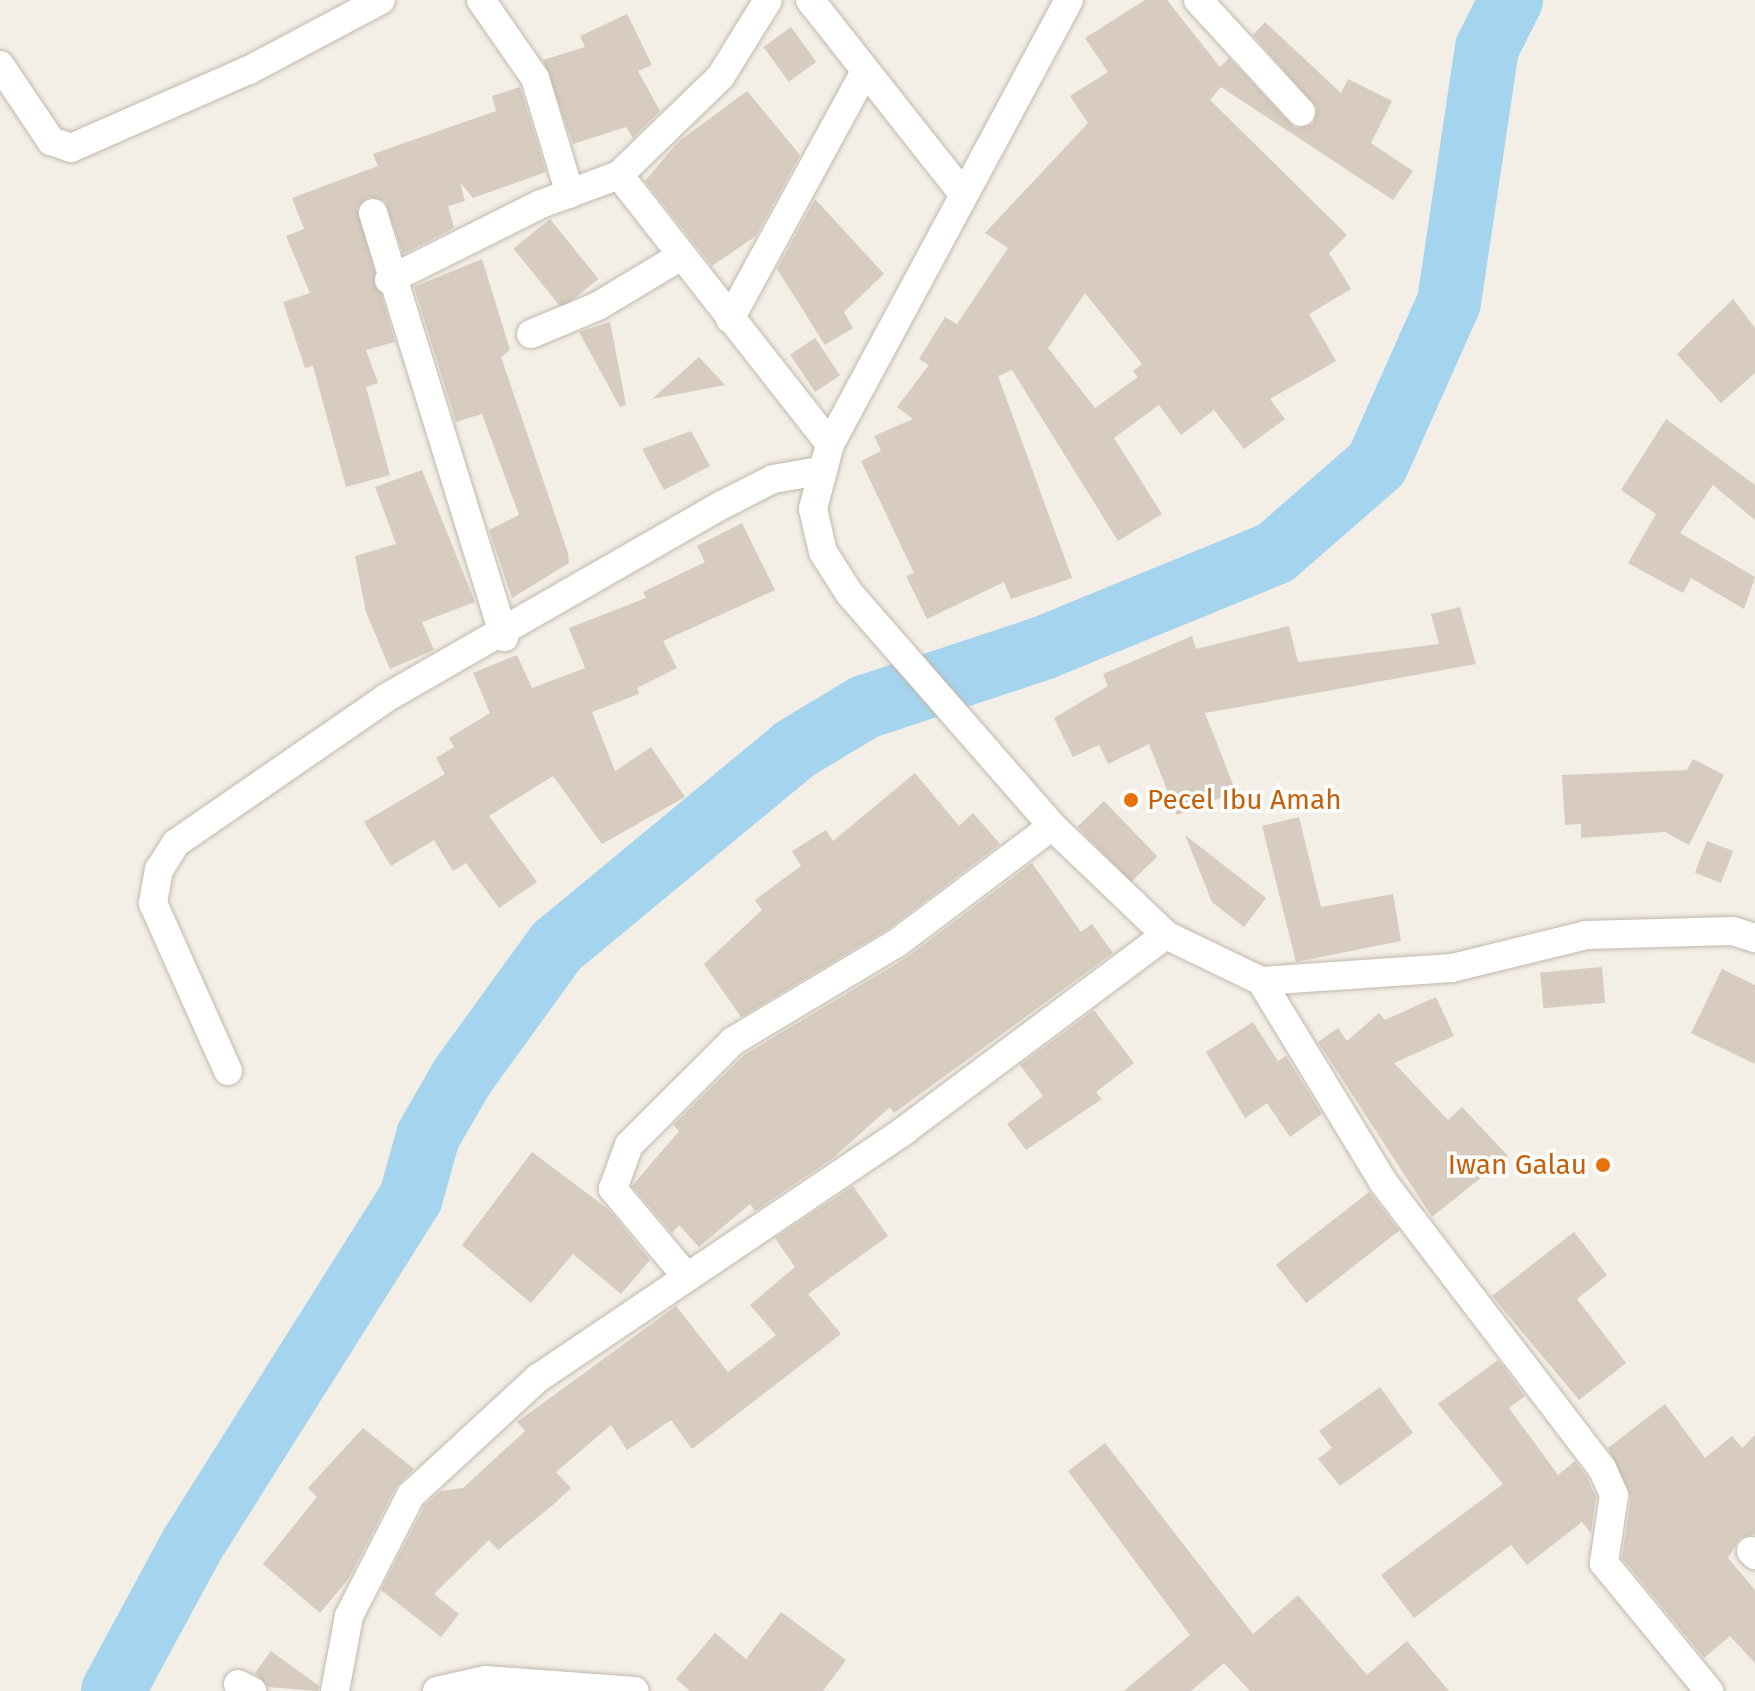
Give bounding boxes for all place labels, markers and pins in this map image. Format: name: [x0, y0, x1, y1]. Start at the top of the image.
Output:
place label: Pecel Ibu Amah: [1147, 783, 1342, 817]
marker: Pecel Ibu Amah: [1122, 791, 1140, 809]
place label: Iwan Galau: [1448, 1148, 1587, 1182]
marker: Iwan Galau: [1594, 1156, 1612, 1174]

